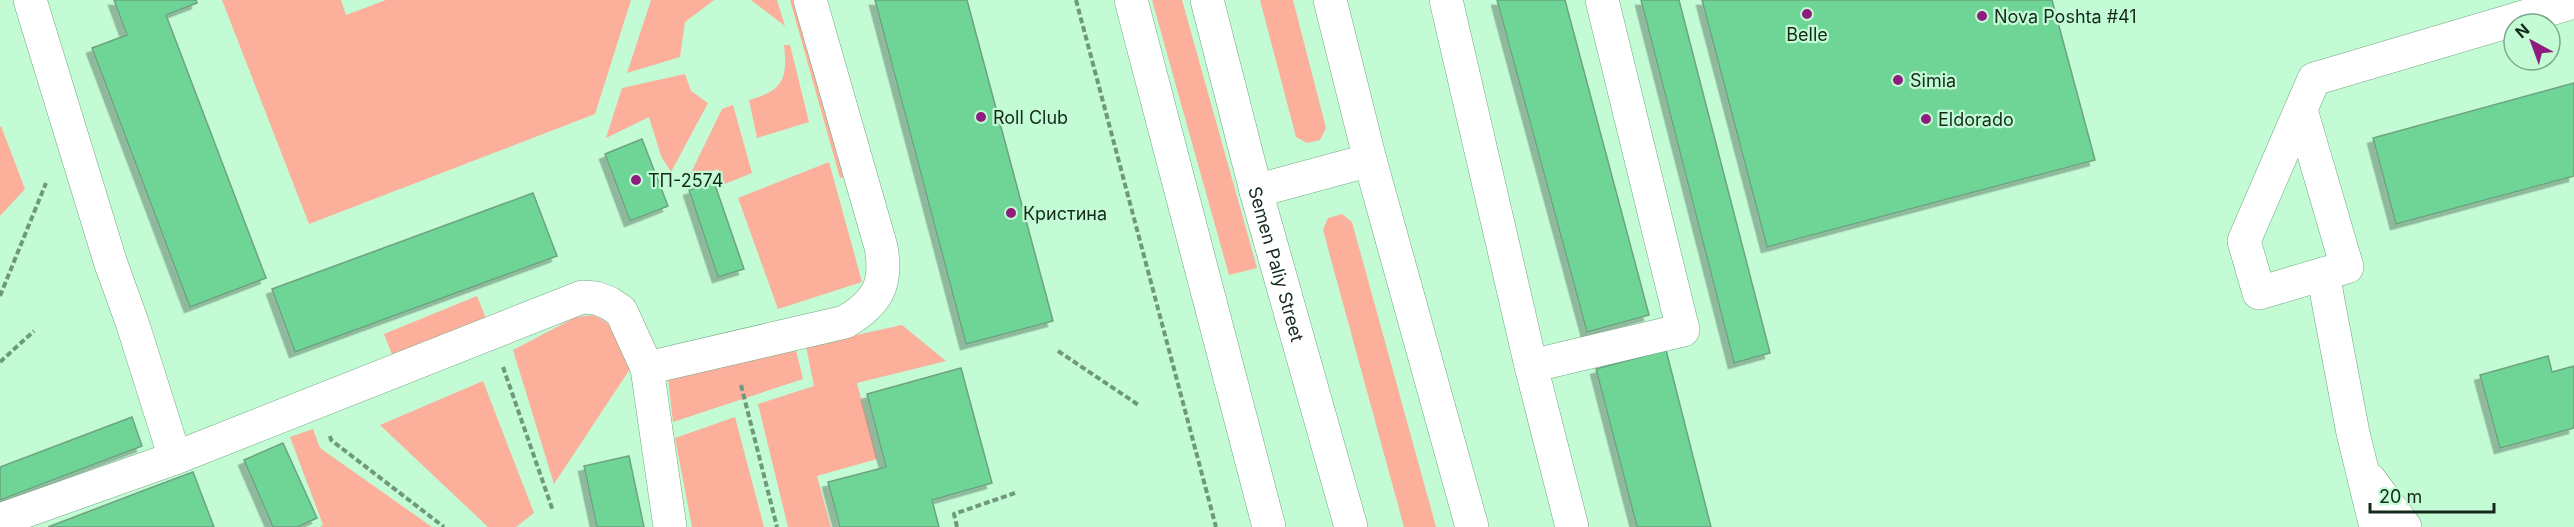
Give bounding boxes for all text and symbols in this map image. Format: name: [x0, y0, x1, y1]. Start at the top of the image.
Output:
place label: Nova Poshta #41: [1994, 6, 2137, 27]
marker: Belle: [1800, 7, 1814, 21]
marker: Nova Poshta #41: [1975, 9, 1989, 23]
north arrow: [2502, 12, 2562, 72]
text: N: [2511, 19, 2533, 42]
place label: Belle: [1786, 24, 1828, 45]
place label: Simia: [1910, 70, 1956, 91]
marker: Simia: [1891, 73, 1905, 87]
place label: Roll Club: [993, 107, 1068, 128]
place label: Eldorado: [1938, 109, 2014, 130]
marker: Roll Club: [974, 110, 988, 124]
marker: Eldorado: [1919, 112, 1933, 126]
place label: ТП-2574: [648, 170, 723, 191]
marker: ТП-2574: [629, 173, 643, 187]
street label: Semen Paliy Street: [1245, 184, 1309, 344]
place label: Кристина: [1023, 203, 1107, 224]
marker: Кристина: [1004, 206, 1018, 220]
scale bar: [2370, 476, 2494, 514]
text: 20 m: [2379, 486, 2422, 507]

